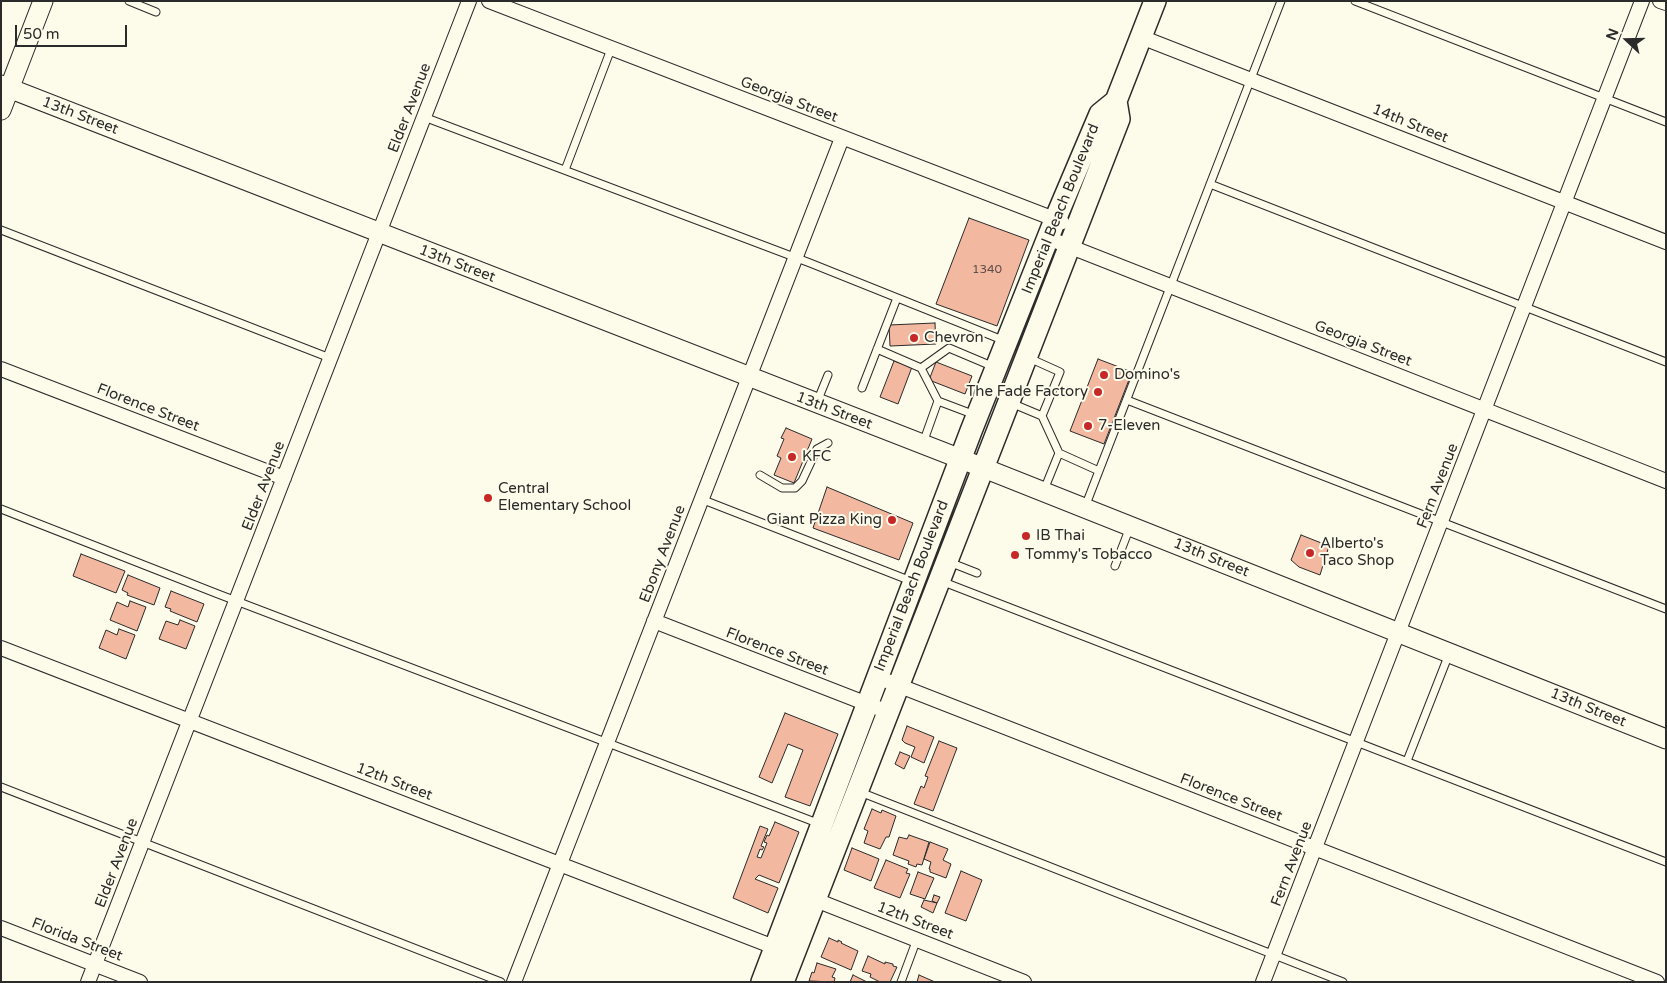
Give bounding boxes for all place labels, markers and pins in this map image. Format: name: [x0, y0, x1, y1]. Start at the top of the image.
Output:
place label: Chevron: [924, 329, 984, 347]
marker: Chevron: [908, 332, 920, 344]
place label: Domino's: [1114, 366, 1180, 384]
marker: Domino's: [1098, 369, 1110, 381]
place label: The Fade Factory: [966, 383, 1088, 401]
marker: The Fade Factory: [1092, 386, 1104, 398]
place label: 7-Eleven: [1098, 417, 1160, 435]
marker: 7-Eleven: [1082, 420, 1094, 432]
place label: KFC: [802, 448, 831, 466]
marker: KFC: [786, 451, 798, 463]
place label: Central Elementary School: [498, 480, 631, 515]
marker: Central Elementary School: [482, 492, 494, 504]
place label: Giant Pizza King: [767, 511, 882, 529]
marker: Giant Pizza King: [886, 514, 898, 526]
place label: IB Thai: [1036, 527, 1085, 545]
marker: IB Thai: [1020, 530, 1032, 542]
place label: Alberto's Taco Shop: [1320, 535, 1394, 570]
place label: Tommy's Tobacco: [1025, 546, 1152, 564]
marker: Alberto's Taco Shop: [1304, 547, 1316, 559]
marker: Tommy's Tobacco: [1009, 549, 1021, 561]

